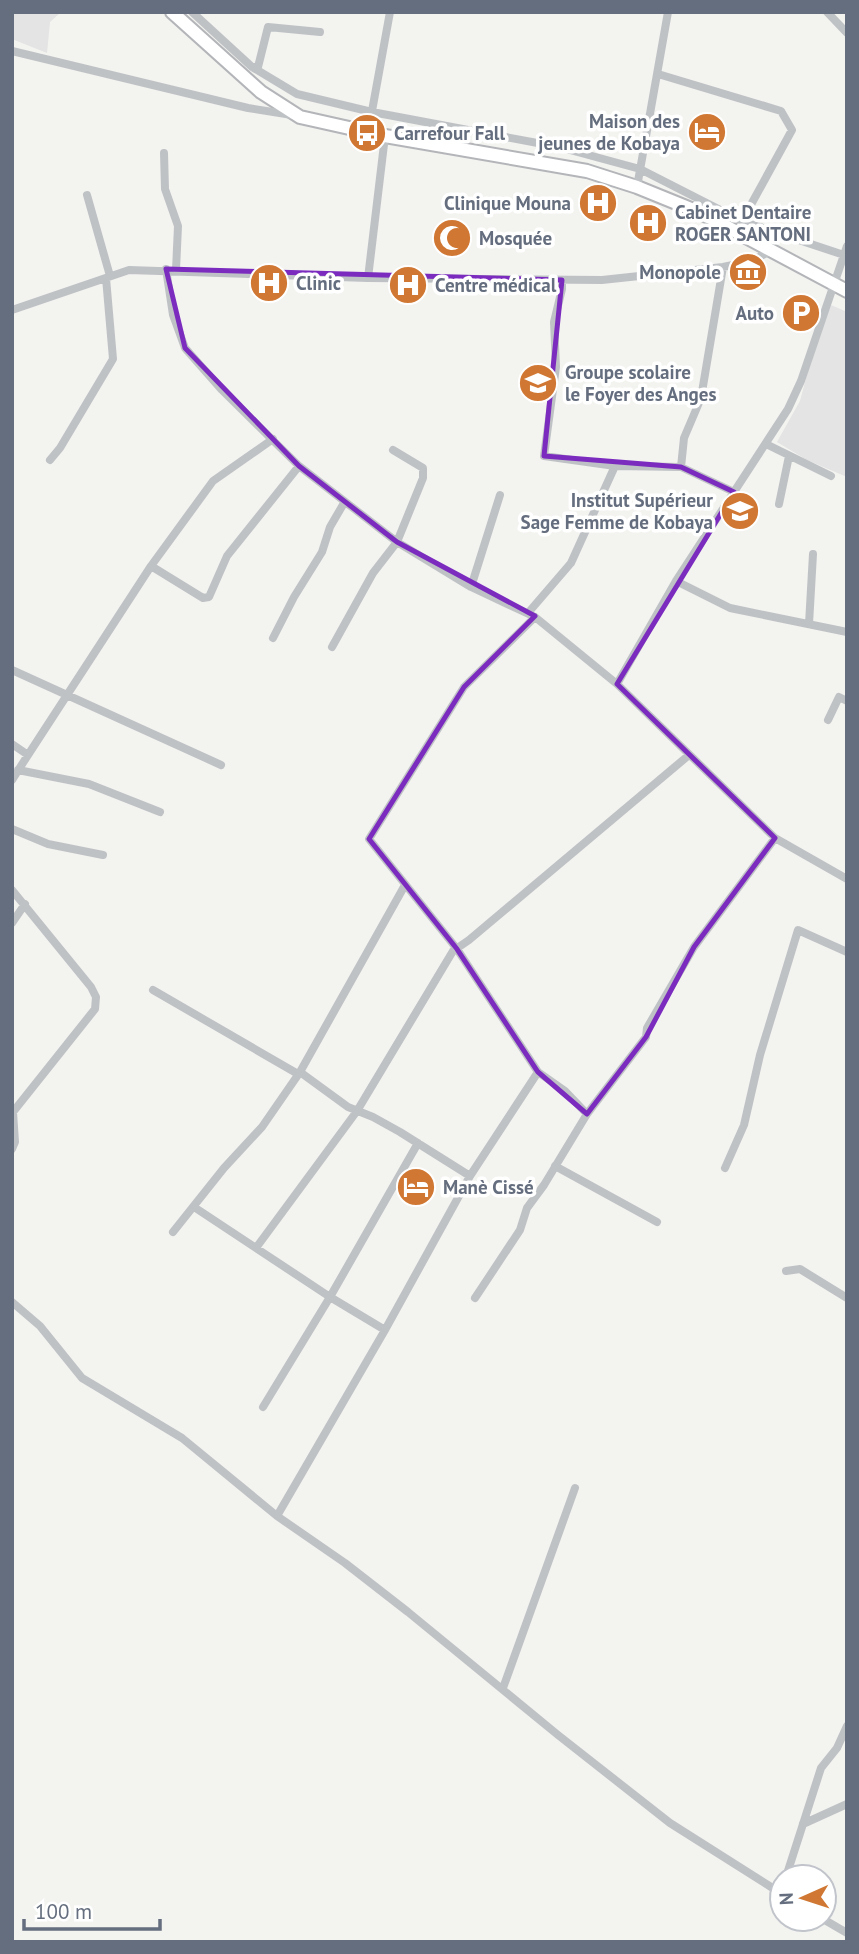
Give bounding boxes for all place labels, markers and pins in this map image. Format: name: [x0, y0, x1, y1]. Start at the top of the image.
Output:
place label: Maison des jeunes de Kobaya: [537, 109, 680, 155]
hotel icon: Maison des jeunes de Kobaya: [686, 111, 728, 153]
bus stop icon: Carrefour Fall: [346, 112, 388, 154]
place label: Carrefour Fall: [394, 121, 505, 145]
hospital icon: Clinique Mouna: [577, 182, 619, 224]
place label: Clinique Mouna: [444, 191, 571, 215]
place label: Cabinet Dentaire ROGER SANTONI: [675, 200, 811, 246]
hospital icon: Cabinet Dentaire ROGER SANTONI: [627, 202, 669, 244]
mosque icon: Mosquée: [431, 217, 473, 259]
place label: Mosquée: [479, 226, 552, 250]
museum icon: Monopole: [727, 251, 769, 293]
place label: Monopole: [639, 260, 721, 284]
hospital icon: Clinic: [248, 262, 290, 304]
hospital icon: Centre médical: [387, 264, 429, 306]
place label: Clinic: [296, 271, 341, 295]
place label: Centre médical: [435, 273, 557, 297]
parking icon: Auto: [780, 292, 822, 334]
place label: Auto: [736, 301, 774, 325]
place label: Groupe scolaire le Foyer des Anges: [565, 360, 716, 406]
school or university icon: Groupe scolaire le Foyer des Anges: [517, 362, 559, 404]
place label: Institut Supérieur Sage Femme de Kobaya: [521, 488, 713, 534]
school or university icon: Institut Supérieur Sage Femme de Kobaya: [719, 490, 761, 532]
hotel icon: Manè Cissé: [395, 1166, 437, 1208]
place label: Manè Cissé: [443, 1175, 534, 1199]

